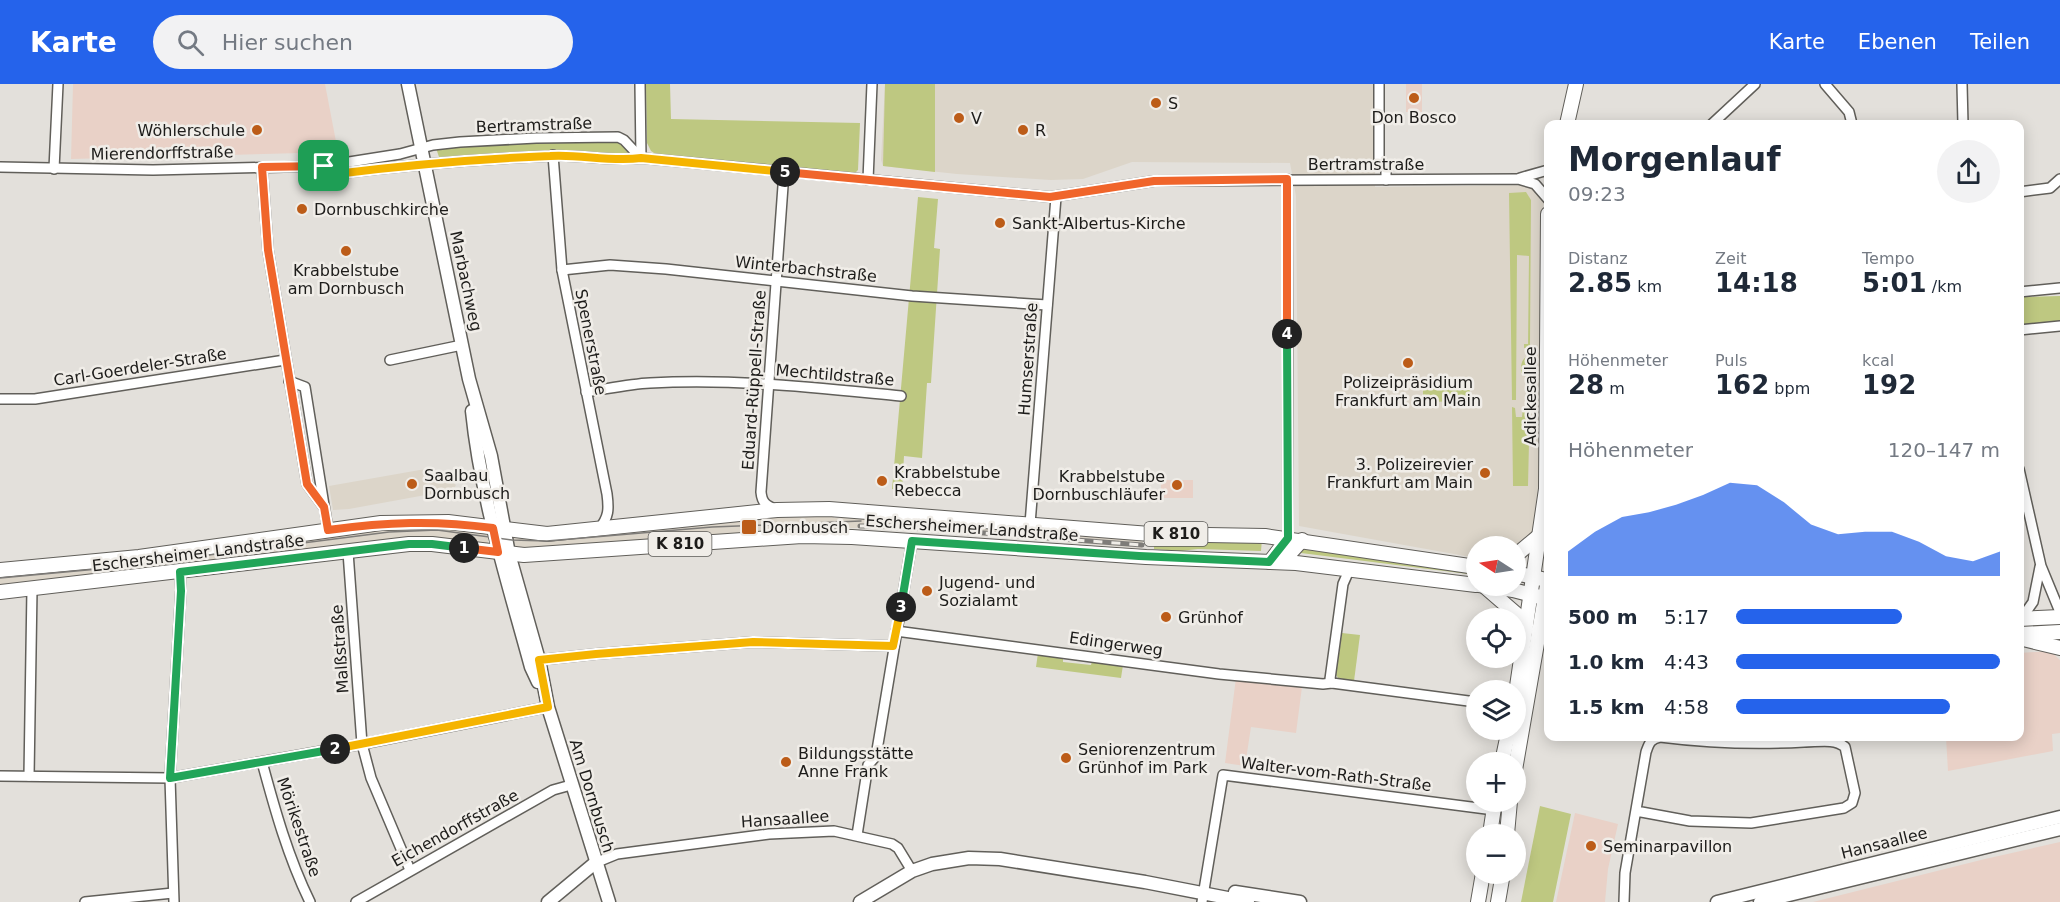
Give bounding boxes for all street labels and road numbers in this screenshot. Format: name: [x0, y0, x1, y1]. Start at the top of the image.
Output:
street label: Bertramstraße: [475, 113, 593, 137]
street label: Mierendorffstraße: [90, 142, 234, 164]
street label: Bertramstraße: [1308, 155, 1424, 174]
street label: Marbachweg: [446, 229, 486, 333]
street label: Winterbachstraße: [734, 252, 878, 286]
street label: Spenerstraße: [571, 287, 611, 397]
street label: Eduard-Rüppell-Straße: [738, 289, 770, 471]
street label: Humserstraße: [1015, 302, 1041, 416]
street label: Carl-Goerdeler-Straße: [52, 344, 228, 390]
street label: Adickesallee: [1521, 346, 1540, 446]
street label: Mechtildstraße: [775, 360, 895, 390]
street label: Eschersheimer Landstraße: [865, 511, 1079, 545]
road number: K 810: [1144, 522, 1208, 546]
street label: Eschersheimer Landstraße: [91, 531, 305, 575]
road number: K 810: [648, 532, 712, 556]
street label: Malßstraße: [327, 604, 353, 694]
street label: Edingerweg: [1068, 628, 1164, 660]
street label: Am Dornbusch: [566, 737, 618, 855]
street label: Walter-vom-Rath-Straße: [1239, 753, 1433, 795]
street label: Mörikestraße: [273, 775, 325, 879]
street label: Eichendorffstraße: [388, 785, 522, 871]
street label: Hansaallee: [740, 806, 830, 832]
street label: Hansaallee: [1839, 823, 1929, 863]

